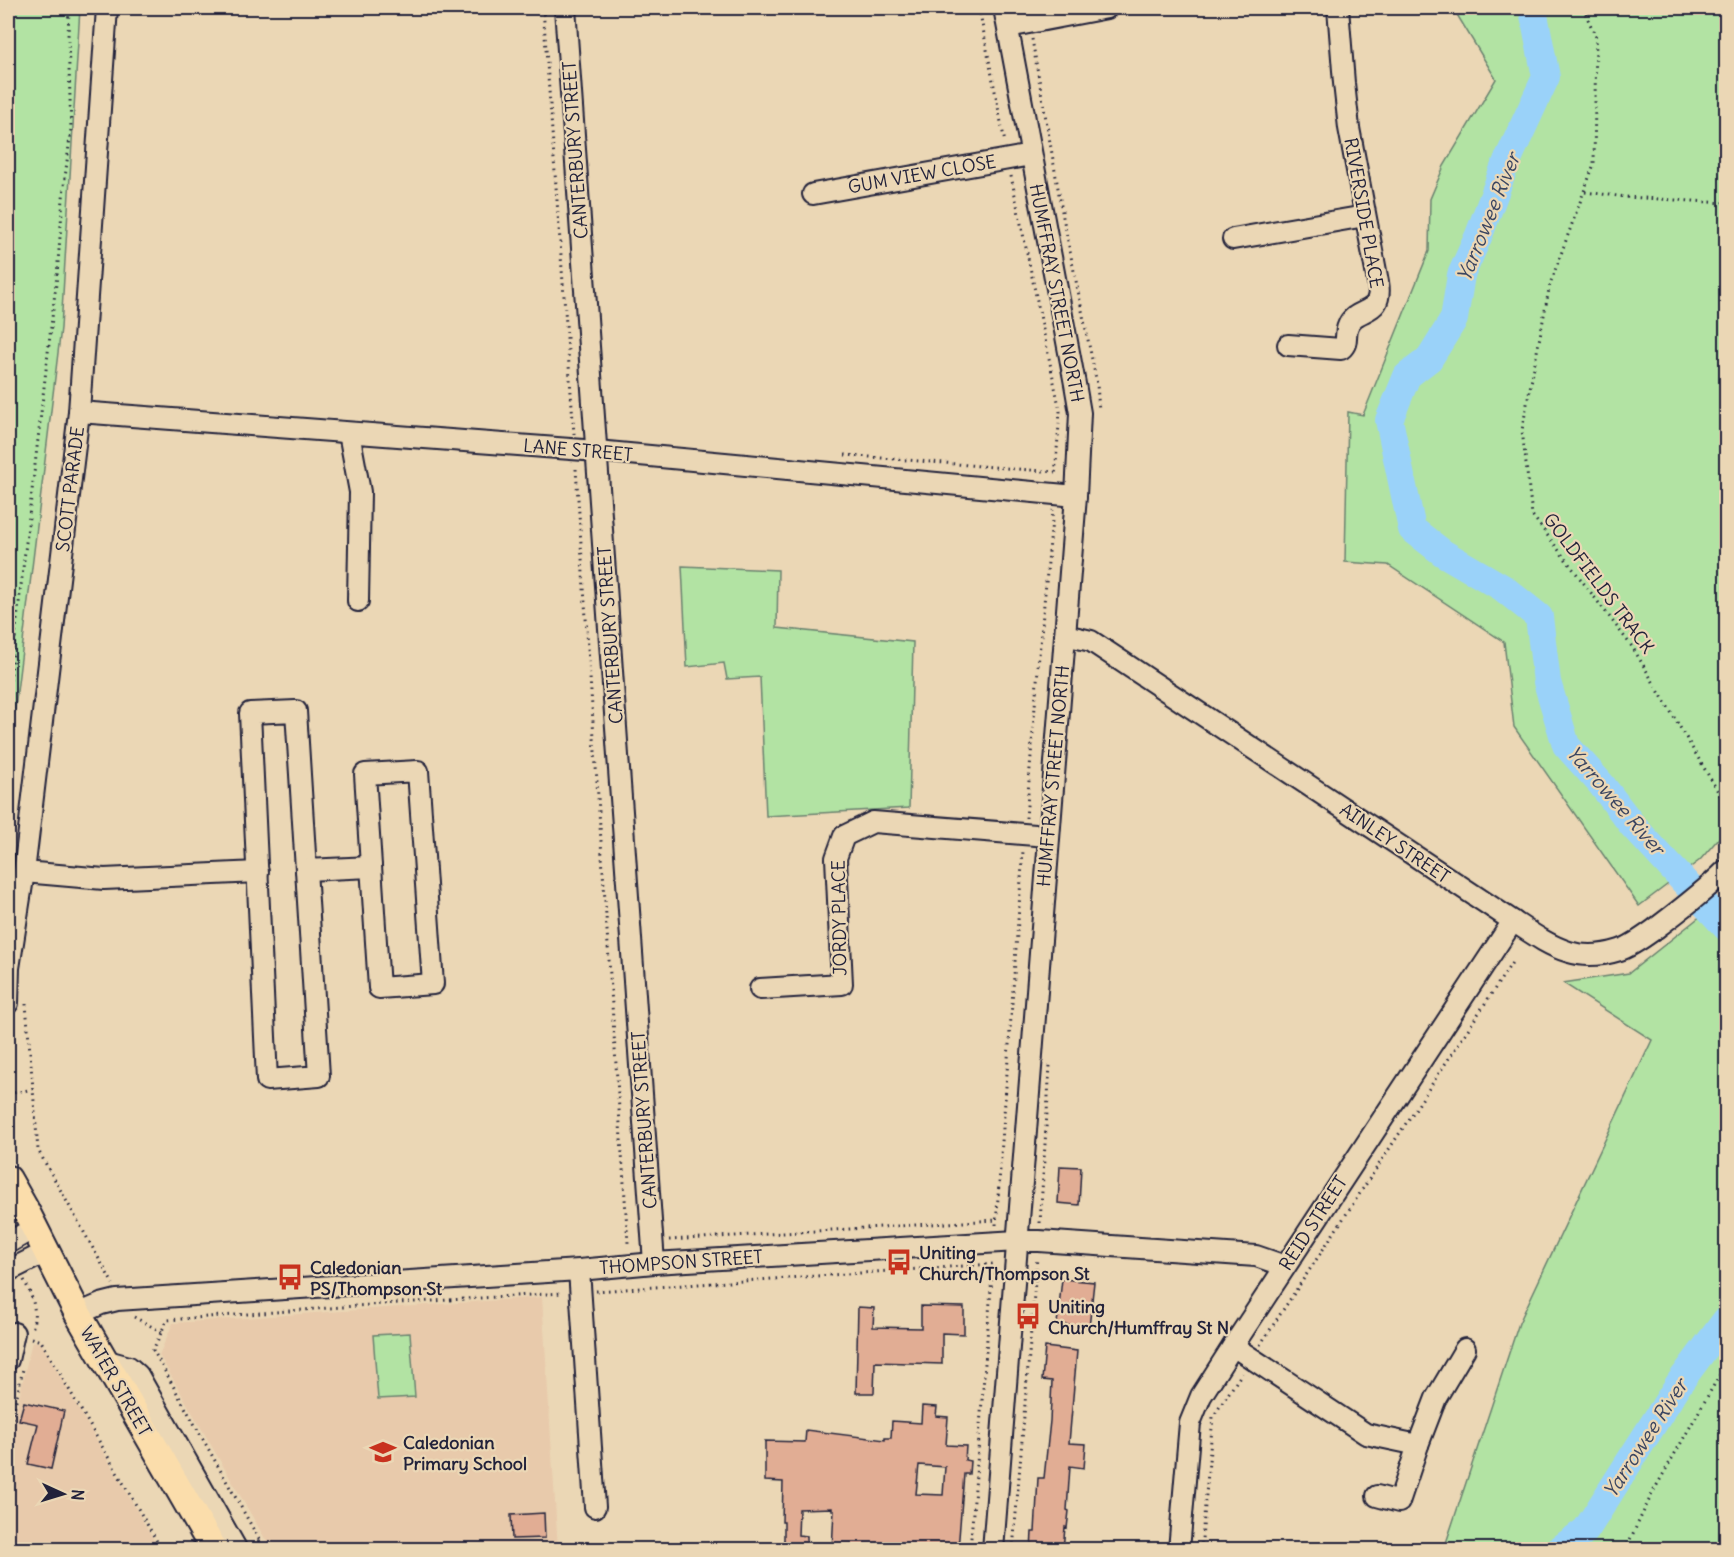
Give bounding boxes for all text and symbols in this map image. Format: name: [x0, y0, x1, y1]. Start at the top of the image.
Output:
street label: CANTERBURY STREET: [557, 60, 593, 240]
street label: RIVERSIDE PLACE: [1339, 136, 1389, 290]
water label: Yarrowee River: [1451, 146, 1526, 285]
street label: GUM VIEW CLOSE: [846, 150, 998, 198]
street label: HUMFFRAY STREET NORTH: [1025, 182, 1089, 404]
street label: SCOTT PARADE: [51, 425, 89, 553]
street label: LANE STREET: [522, 434, 634, 466]
street label: GOLDFIELDS TRACK: [1539, 508, 1659, 658]
street label: CANTERBURY STREET: [592, 545, 628, 725]
street label: HUMFFRAY STREET NORTH: [1032, 664, 1074, 888]
water label: Yarrowee River: [1562, 740, 1672, 862]
street label: AINLEY STREET: [1336, 798, 1454, 888]
street label: JORDY PLACE: [826, 860, 852, 976]
street label: CANTERBURY STREET: [626, 1030, 662, 1210]
street label: REID STREET: [1274, 1171, 1352, 1275]
place label: Uniting Church/Thompson St: [919, 1241, 1091, 1285]
street label: THOMPSON STREET: [599, 1245, 763, 1279]
bus stop icon: Uniting Church/Thompson St: [884, 1247, 914, 1277]
place label: Caledonian PS/Thompson St: [310, 1256, 443, 1300]
bus stop icon: Caledonian PS/Thompson St: [275, 1262, 305, 1292]
place label: Uniting Church/Humffray St N: [1048, 1295, 1229, 1339]
bus stop icon: Uniting Church/Humffray St N: [1013, 1301, 1043, 1331]
street label: WATER STREET: [75, 1322, 157, 1440]
water label: Yarrowee River: [1597, 1372, 1694, 1502]
place label: Caledonian Primary School: [403, 1431, 527, 1475]
school or university icon: Caledonian Primary School: [368, 1437, 398, 1467]
north arrow: [33, 1464, 93, 1524]
text: N: [68, 1489, 88, 1501]

